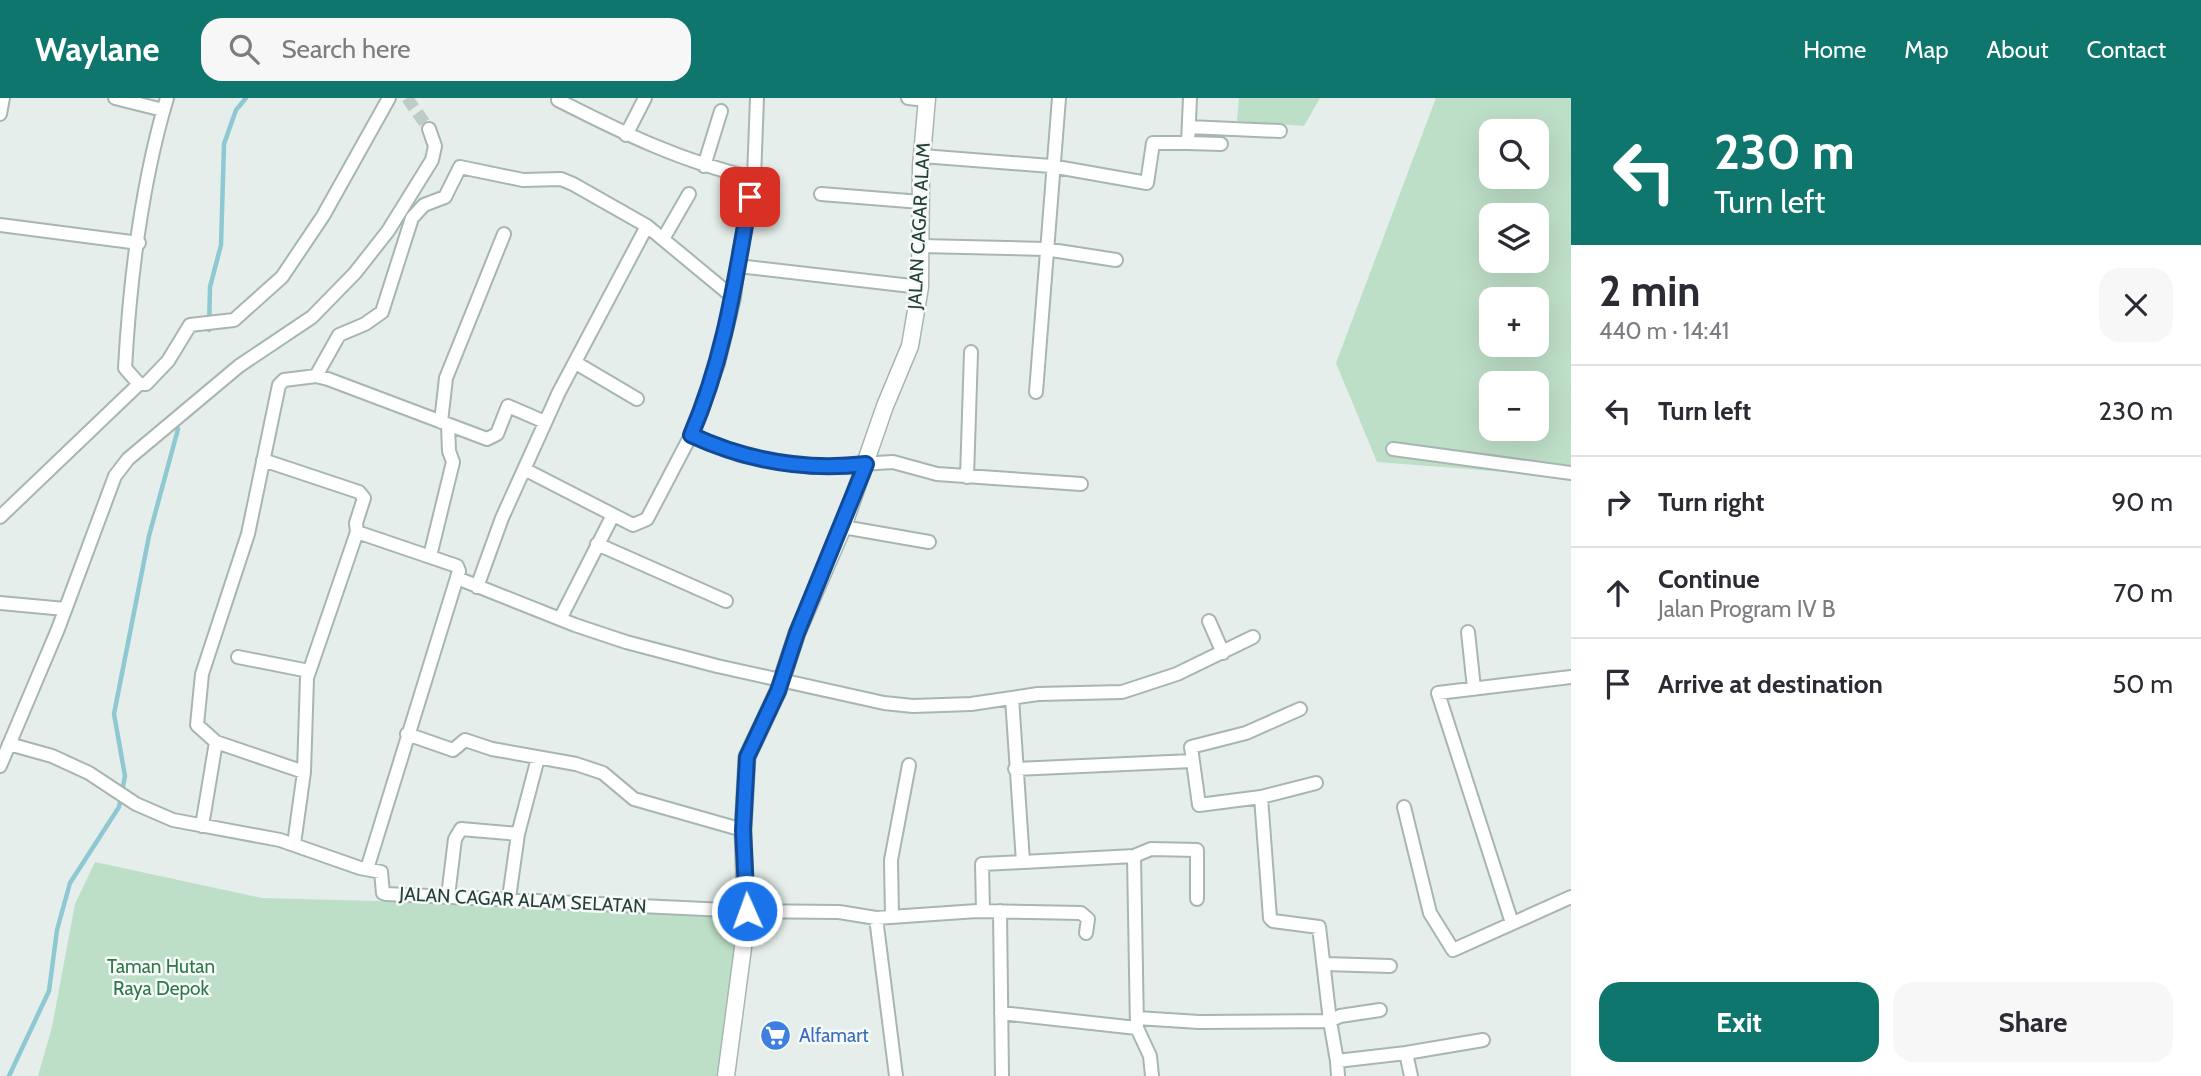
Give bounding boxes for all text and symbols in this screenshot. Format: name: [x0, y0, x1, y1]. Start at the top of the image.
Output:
search box: [201, 18, 691, 81]
text: Waylane: [35, 29, 159, 69]
icon: search: [225, 30, 263, 68]
text: Search here: [281, 33, 411, 65]
text: Home: [1803, 35, 1866, 64]
text: Map: [1904, 35, 1949, 64]
text: About: [1987, 35, 2049, 64]
text: Contact: [2087, 35, 2166, 64]
map controls: [1479, 119, 1549, 441]
button: search: [1479, 119, 1549, 189]
text: 230 m: [1714, 122, 1855, 181]
icon: left: [1599, 126, 1690, 217]
street label: JALAN CAGAR ALAM: [903, 142, 935, 311]
pin: [720, 167, 780, 227]
icon: arrive: [731, 178, 769, 216]
text: Turn left: [1714, 182, 1825, 221]
button: layers: [1479, 203, 1549, 273]
text: 2 min: [1599, 265, 1700, 317]
button: close: [2099, 268, 2173, 342]
button: +: [1479, 287, 1549, 357]
text: 440 m · 14:41: [1599, 317, 1729, 345]
button: −: [1479, 371, 1549, 441]
icon: left: [1599, 392, 1637, 430]
text: Turn left: [1658, 395, 1751, 427]
text: 230 m: [2099, 395, 2173, 427]
icon: right: [1599, 483, 1637, 521]
text: Turn right: [1658, 486, 1764, 518]
text: 90 m: [2111, 486, 2173, 518]
text: Continue: [1658, 563, 1760, 595]
icon: ahead: [1599, 574, 1637, 612]
text: 70 m: [2113, 577, 2173, 609]
text: Jalan Program IV B: [1658, 595, 1836, 623]
icon: arrive: [1599, 665, 1637, 703]
text: Arrive at destination: [1658, 668, 1883, 700]
text: 50 m: [2112, 668, 2173, 700]
position arrow: [710, 874, 784, 948]
street label: JALAN CAGAR ALAM SELATAN: [398, 882, 647, 918]
park label: Taman Hutan Raya Depok: [107, 955, 215, 1000]
button: Exit: [1599, 982, 1879, 1062]
button: Share: [1893, 982, 2173, 1062]
supermarket icon: Alfamart: [759, 1018, 793, 1052]
place label: Alfamart: [799, 1024, 869, 1047]

